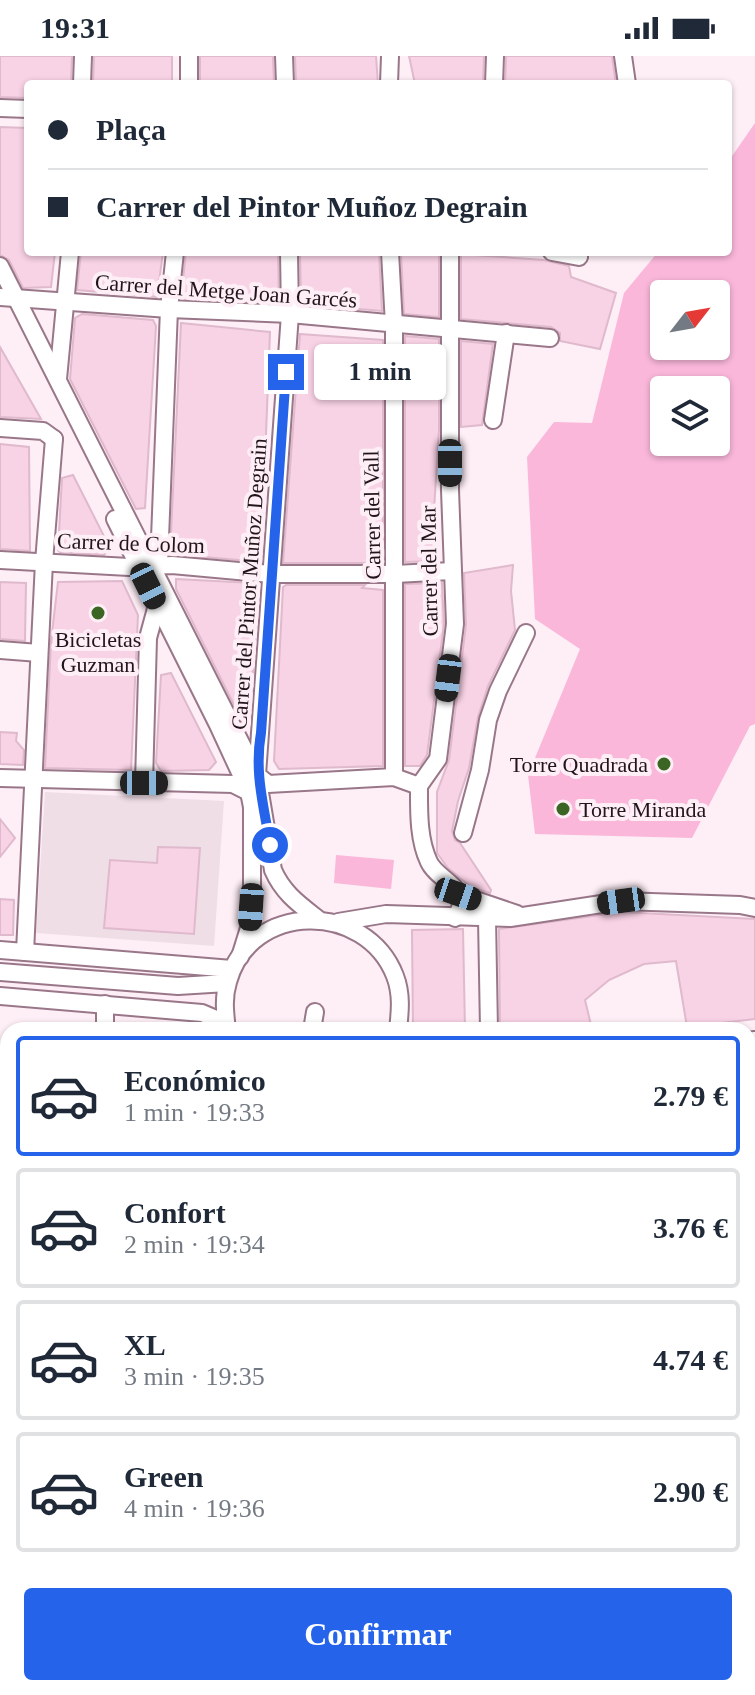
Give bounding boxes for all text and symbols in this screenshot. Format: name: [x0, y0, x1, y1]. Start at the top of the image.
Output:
text: 19:31: [40, 11, 110, 44]
text: Plaça: [96, 113, 166, 146]
text: Carrer del Pintor Muñoz Degrain: [96, 190, 528, 223]
street label: Carrer del Metge Joan Garcés: [94, 269, 358, 313]
north arrow: [650, 280, 730, 360]
map controls: [650, 280, 730, 456]
callout: 1 min: [314, 344, 446, 400]
route end: [268, 354, 304, 390]
text: 1 min: [349, 357, 411, 386]
button: layers: [650, 376, 730, 456]
street label: Carrer del Pintor Muñoz Degrain: [226, 437, 272, 731]
car: [438, 439, 462, 487]
street label: Carrer del Vall: [358, 450, 386, 580]
street label: Carrer del Mar: [415, 505, 443, 637]
street label: Carrer de Colom: [57, 528, 205, 558]
car: [127, 559, 169, 613]
marker: Bicicletas Guzman: [89, 604, 107, 622]
place label: Bicicletas Guzman: [55, 627, 141, 677]
car: [433, 653, 463, 703]
place label: Torre Quadrada: [510, 752, 648, 777]
marker: Torre Quadrada: [655, 755, 673, 773]
car: [120, 771, 168, 795]
place label: Torre Miranda: [579, 797, 707, 822]
marker: Torre Miranda: [554, 800, 572, 818]
route start: [252, 827, 288, 863]
car: [431, 875, 485, 913]
car: [237, 882, 265, 932]
car: [596, 886, 646, 916]
icon: car: [28, 1060, 100, 1132]
text: Económico: [124, 1064, 266, 1097]
text: 2.79 €: [653, 1079, 728, 1112]
text: 1 min · 19:33: [124, 1098, 265, 1127]
icon: car: [28, 1192, 100, 1264]
text: Confort: [124, 1196, 226, 1229]
text: 3.76 €: [653, 1211, 728, 1244]
text: 2 min · 19:34: [124, 1230, 265, 1259]
icon: car: [28, 1324, 100, 1396]
text: XL: [124, 1328, 166, 1361]
text: 4.74 €: [653, 1343, 728, 1376]
text: 3 min · 19:35: [124, 1362, 265, 1391]
icon: car: [28, 1456, 100, 1528]
text: Green: [124, 1460, 203, 1493]
text: 2.90 €: [653, 1475, 728, 1508]
text: 4 min · 19:36: [124, 1494, 265, 1523]
button: Confirmar: [24, 1588, 732, 1680]

